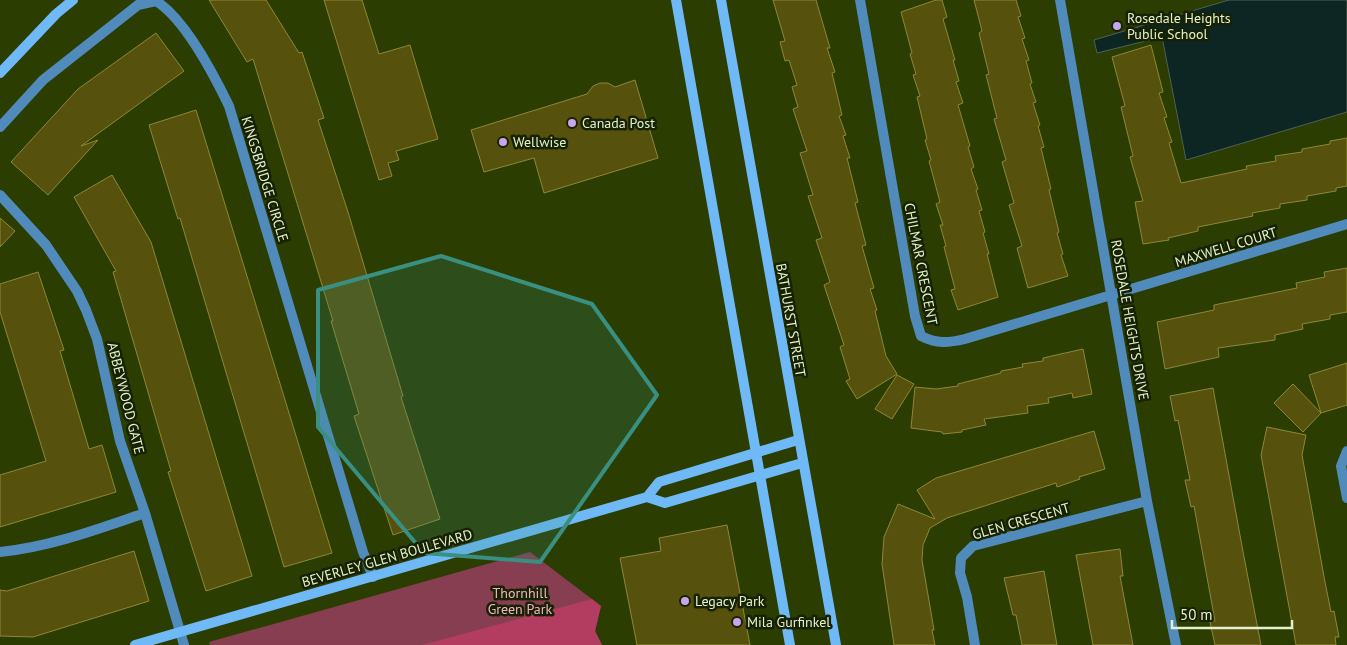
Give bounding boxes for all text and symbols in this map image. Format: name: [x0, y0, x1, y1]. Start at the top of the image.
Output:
place label: Rosedale Heights Public School: [1127, 9, 1231, 43]
marker: Rosedale Heights Public School: [1111, 20, 1123, 32]
street label: KINGSBRIDGE CIRCLE: [237, 114, 293, 244]
place label: Canada Post: [582, 114, 655, 132]
marker: Canada Post: [566, 117, 578, 129]
place label: Wellwise: [513, 133, 566, 151]
marker: Wellwise: [497, 136, 509, 148]
street label: CHILMAR CRESCENT: [900, 201, 942, 327]
street label: MAXWELL COURT: [1173, 223, 1279, 271]
street label: ROSEDALE HEIGHTS DRIVE: [1107, 238, 1153, 402]
street label: BATHURST STREET: [772, 262, 810, 378]
street label: ABBEYWOOD GATE: [103, 340, 149, 456]
street label: GLEN CRESCENT: [970, 498, 1072, 543]
street label: BEVERLEY GLEN BOULEVARD: [300, 525, 474, 591]
park label: Thornhill Green Park: [488, 584, 553, 618]
place label: Legacy Park: [695, 592, 765, 610]
marker: Legacy Park: [679, 595, 691, 607]
scale bar: [1172, 598, 1292, 630]
text: 50 m: [1180, 605, 1213, 624]
place label: Mila Gurfinkel: [747, 613, 830, 631]
marker: Mila Gurfinkel: [731, 616, 743, 628]

